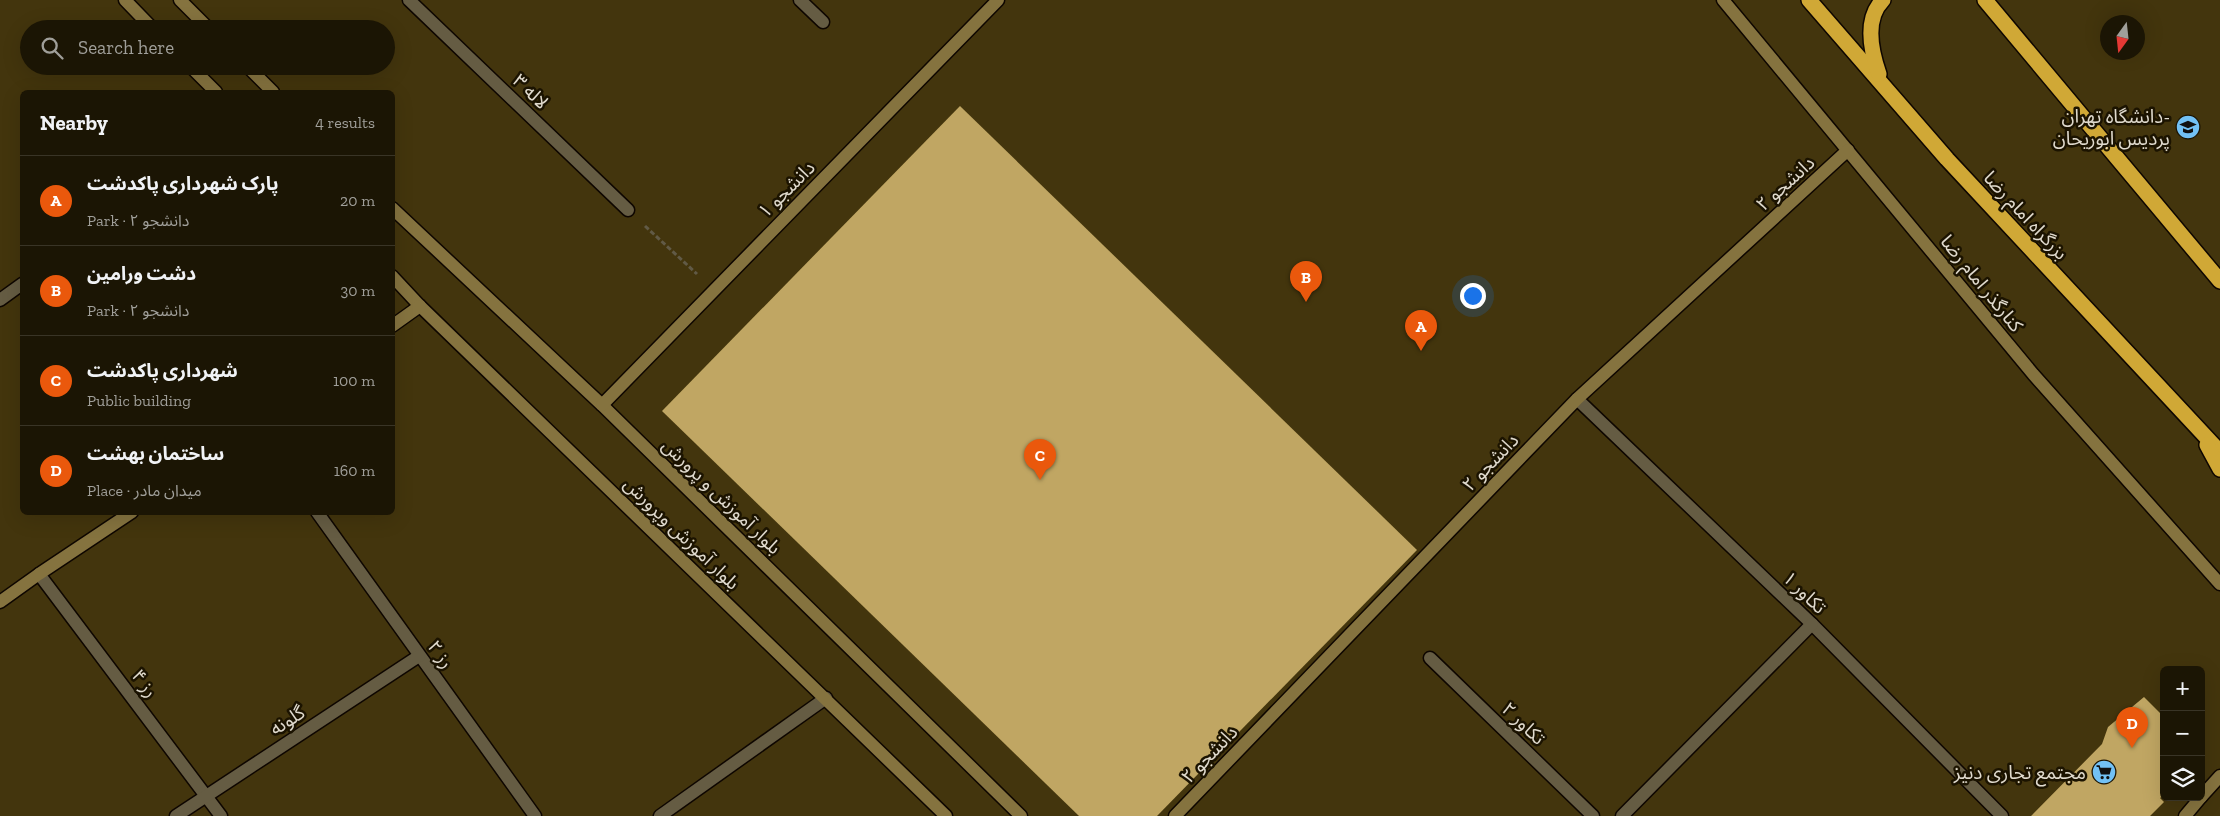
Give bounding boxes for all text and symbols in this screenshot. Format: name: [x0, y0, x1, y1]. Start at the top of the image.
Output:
north arrow: [2100, 15, 2145, 60]
search box: [20, 20, 395, 75]
icon: search: [38, 34, 66, 62]
text: Search here: [78, 36, 174, 59]
street label: لاله ۳: [508, 69, 553, 114]
place label: دانشگاه تهران- پردیس ابوریحان: [2053, 105, 2170, 151]
text: Nearby: [40, 110, 108, 135]
text: 4 results: [315, 113, 375, 132]
school or university icon: دانشگاه تهران- پردیس ابوریحان: [2175, 114, 2201, 140]
street label: دانشجو ۲: [1751, 151, 1819, 216]
street label: دانشجو ۱: [753, 156, 820, 223]
street label: بزرگراه امام رضا: [1977, 166, 2073, 267]
text: پارک شهرداری پاکدشت: [87, 172, 279, 195]
text: A: [51, 191, 62, 210]
text: 20 m: [340, 191, 375, 210]
text: Park · دانشجو ۲: [87, 211, 189, 230]
street label: کنارگذر امام رضا: [1933, 230, 2028, 339]
pin: B: [1290, 261, 1322, 302]
text: دشت ورامین: [87, 262, 196, 285]
text: B: [51, 281, 61, 300]
text: 30 m: [341, 281, 375, 300]
your location: [1460, 283, 1486, 309]
text: Park · دانشجو ۲: [87, 301, 189, 320]
pin: A: [1405, 310, 1437, 351]
text: شهرداری پاکدشت: [87, 359, 238, 382]
text: C: [51, 371, 61, 390]
text: 100 m: [333, 371, 375, 390]
text: Public building: [87, 391, 191, 410]
street label: دانشجو ۲: [1457, 429, 1523, 496]
street label: بلوار آموزش و پرورش: [657, 434, 786, 560]
pin: C: [1024, 439, 1056, 480]
text: ساختمان بهشت: [87, 442, 224, 465]
text: D: [50, 461, 62, 480]
text: 160 m: [334, 461, 375, 480]
street label: بلوار آموزش وپرورش: [618, 472, 744, 595]
text: Place · میدان مادر: [87, 481, 202, 500]
street label: تکاور ۱: [1778, 566, 1831, 619]
street label: رز ۲: [423, 636, 458, 673]
street label: رز ۴: [127, 665, 163, 702]
map controls: [2160, 666, 2205, 801]
button: +: [2160, 666, 2205, 711]
street label: تکاور ۲: [1497, 697, 1550, 750]
street label: گلونه: [266, 700, 310, 740]
pin: D: [2116, 707, 2148, 748]
button: −: [2160, 711, 2205, 756]
street label: دانشجو ۲: [1176, 721, 1242, 788]
button: layers: [2160, 756, 2205, 801]
supermarket icon: مجتمع تجاری دنیز: [2091, 759, 2117, 785]
place label: مجتمع تجاری دنیز: [1953, 761, 2086, 787]

